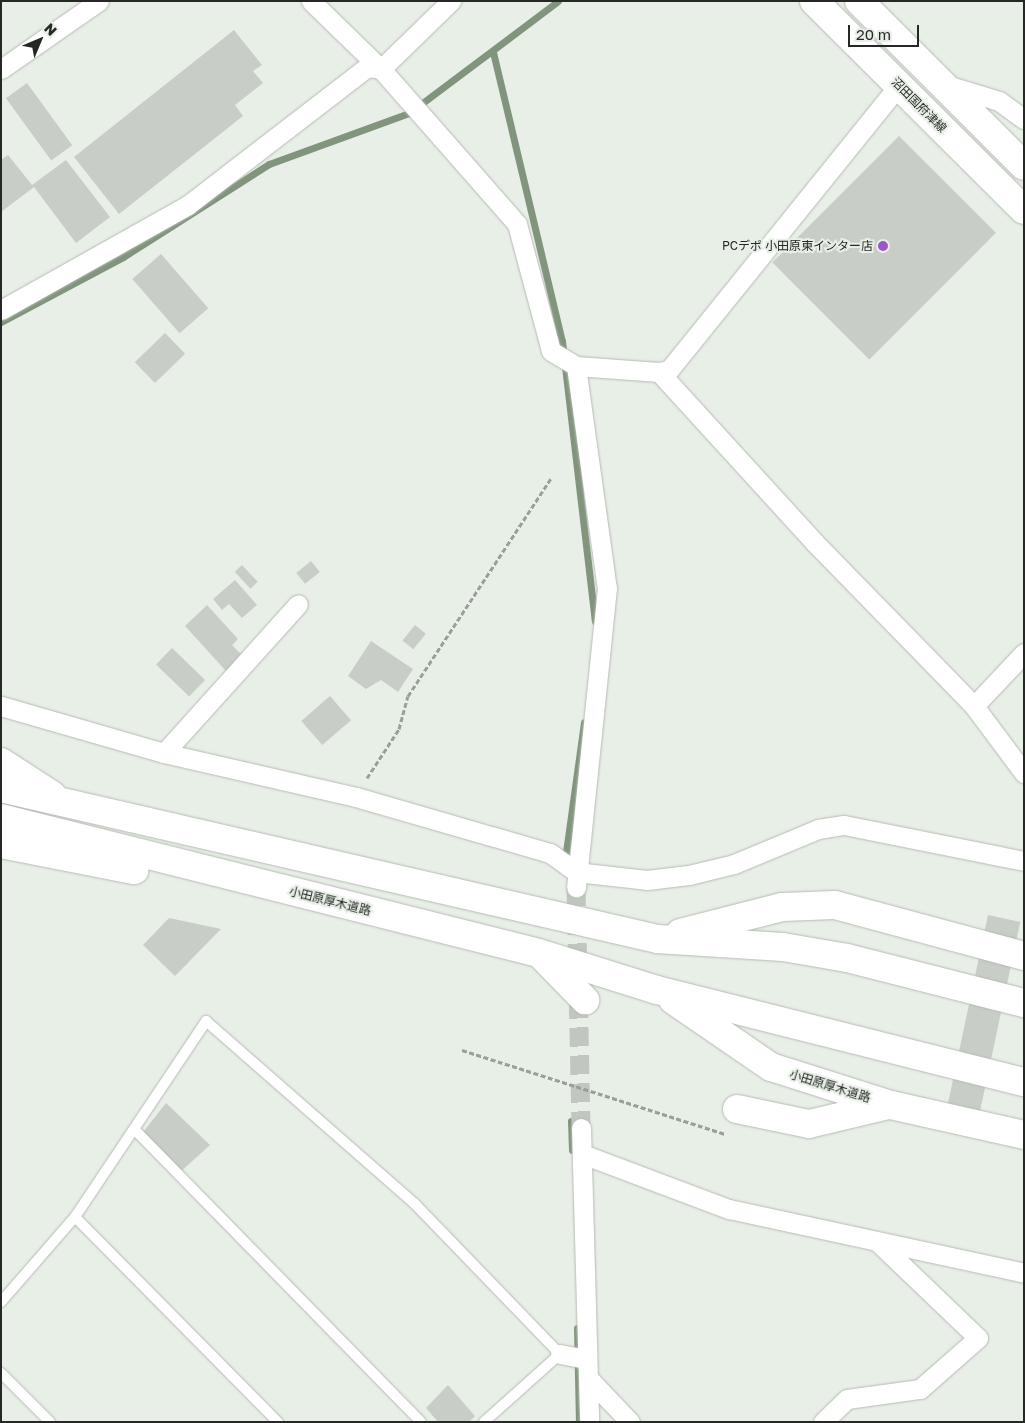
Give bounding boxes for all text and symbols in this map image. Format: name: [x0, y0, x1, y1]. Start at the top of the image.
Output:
north arrow: [15, 15, 65, 65]
scale bar: [850, 15, 921, 47]
text: N: [41, 19, 61, 39]
text: 20 m: [856, 25, 891, 43]
street label: 沼田国府津線: [888, 74, 950, 136]
place label: PCデポ 小田原東インター店: [722, 239, 873, 253]
marker: PCデポ 小田原東インター店: [877, 240, 889, 252]
street label: 小田原厚木道路: [288, 884, 372, 918]
street label: 小田原厚木道路: [788, 1067, 872, 1105]

